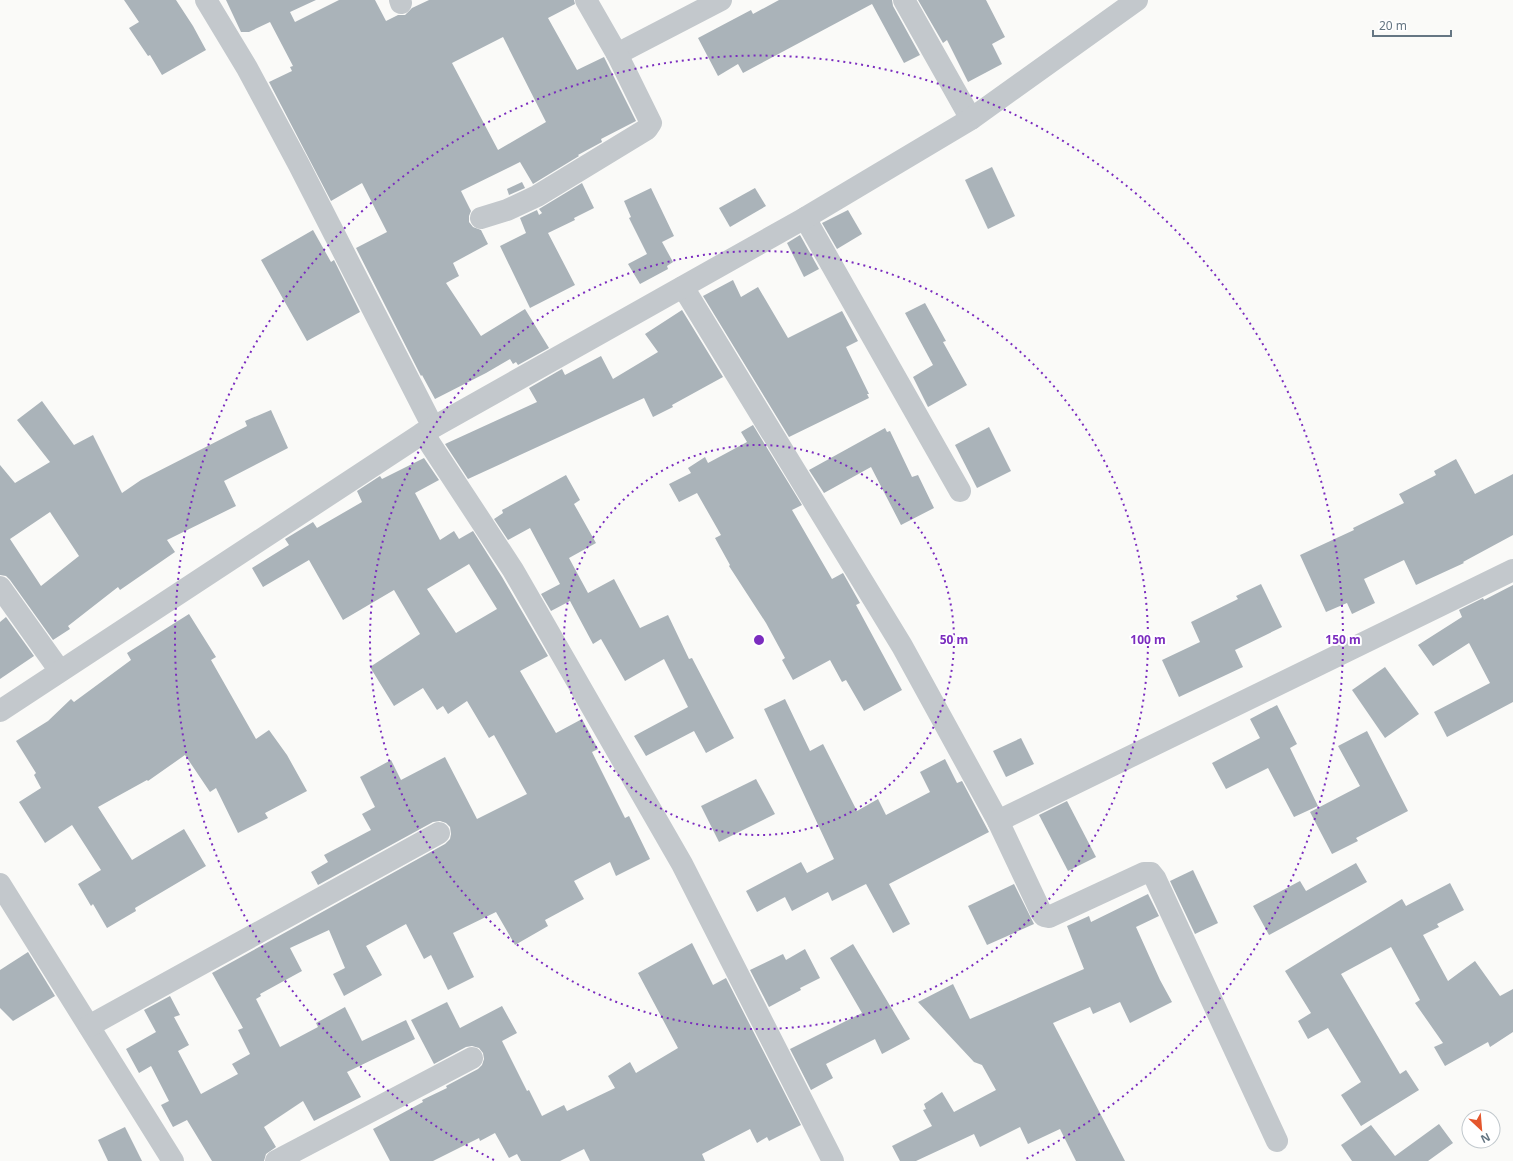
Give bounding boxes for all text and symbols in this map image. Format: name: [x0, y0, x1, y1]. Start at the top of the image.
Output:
scale bar: [1373, 12, 1451, 38]
text: 20 m: [1379, 17, 1407, 34]
text: 50 m: [940, 631, 968, 648]
text: 100 m: [1130, 631, 1166, 648]
text: 150 m: [1325, 631, 1361, 648]
centre of rings: [752, 633, 766, 647]
north arrow: [1461, 1109, 1501, 1149]
text: N: [1478, 1130, 1493, 1147]

